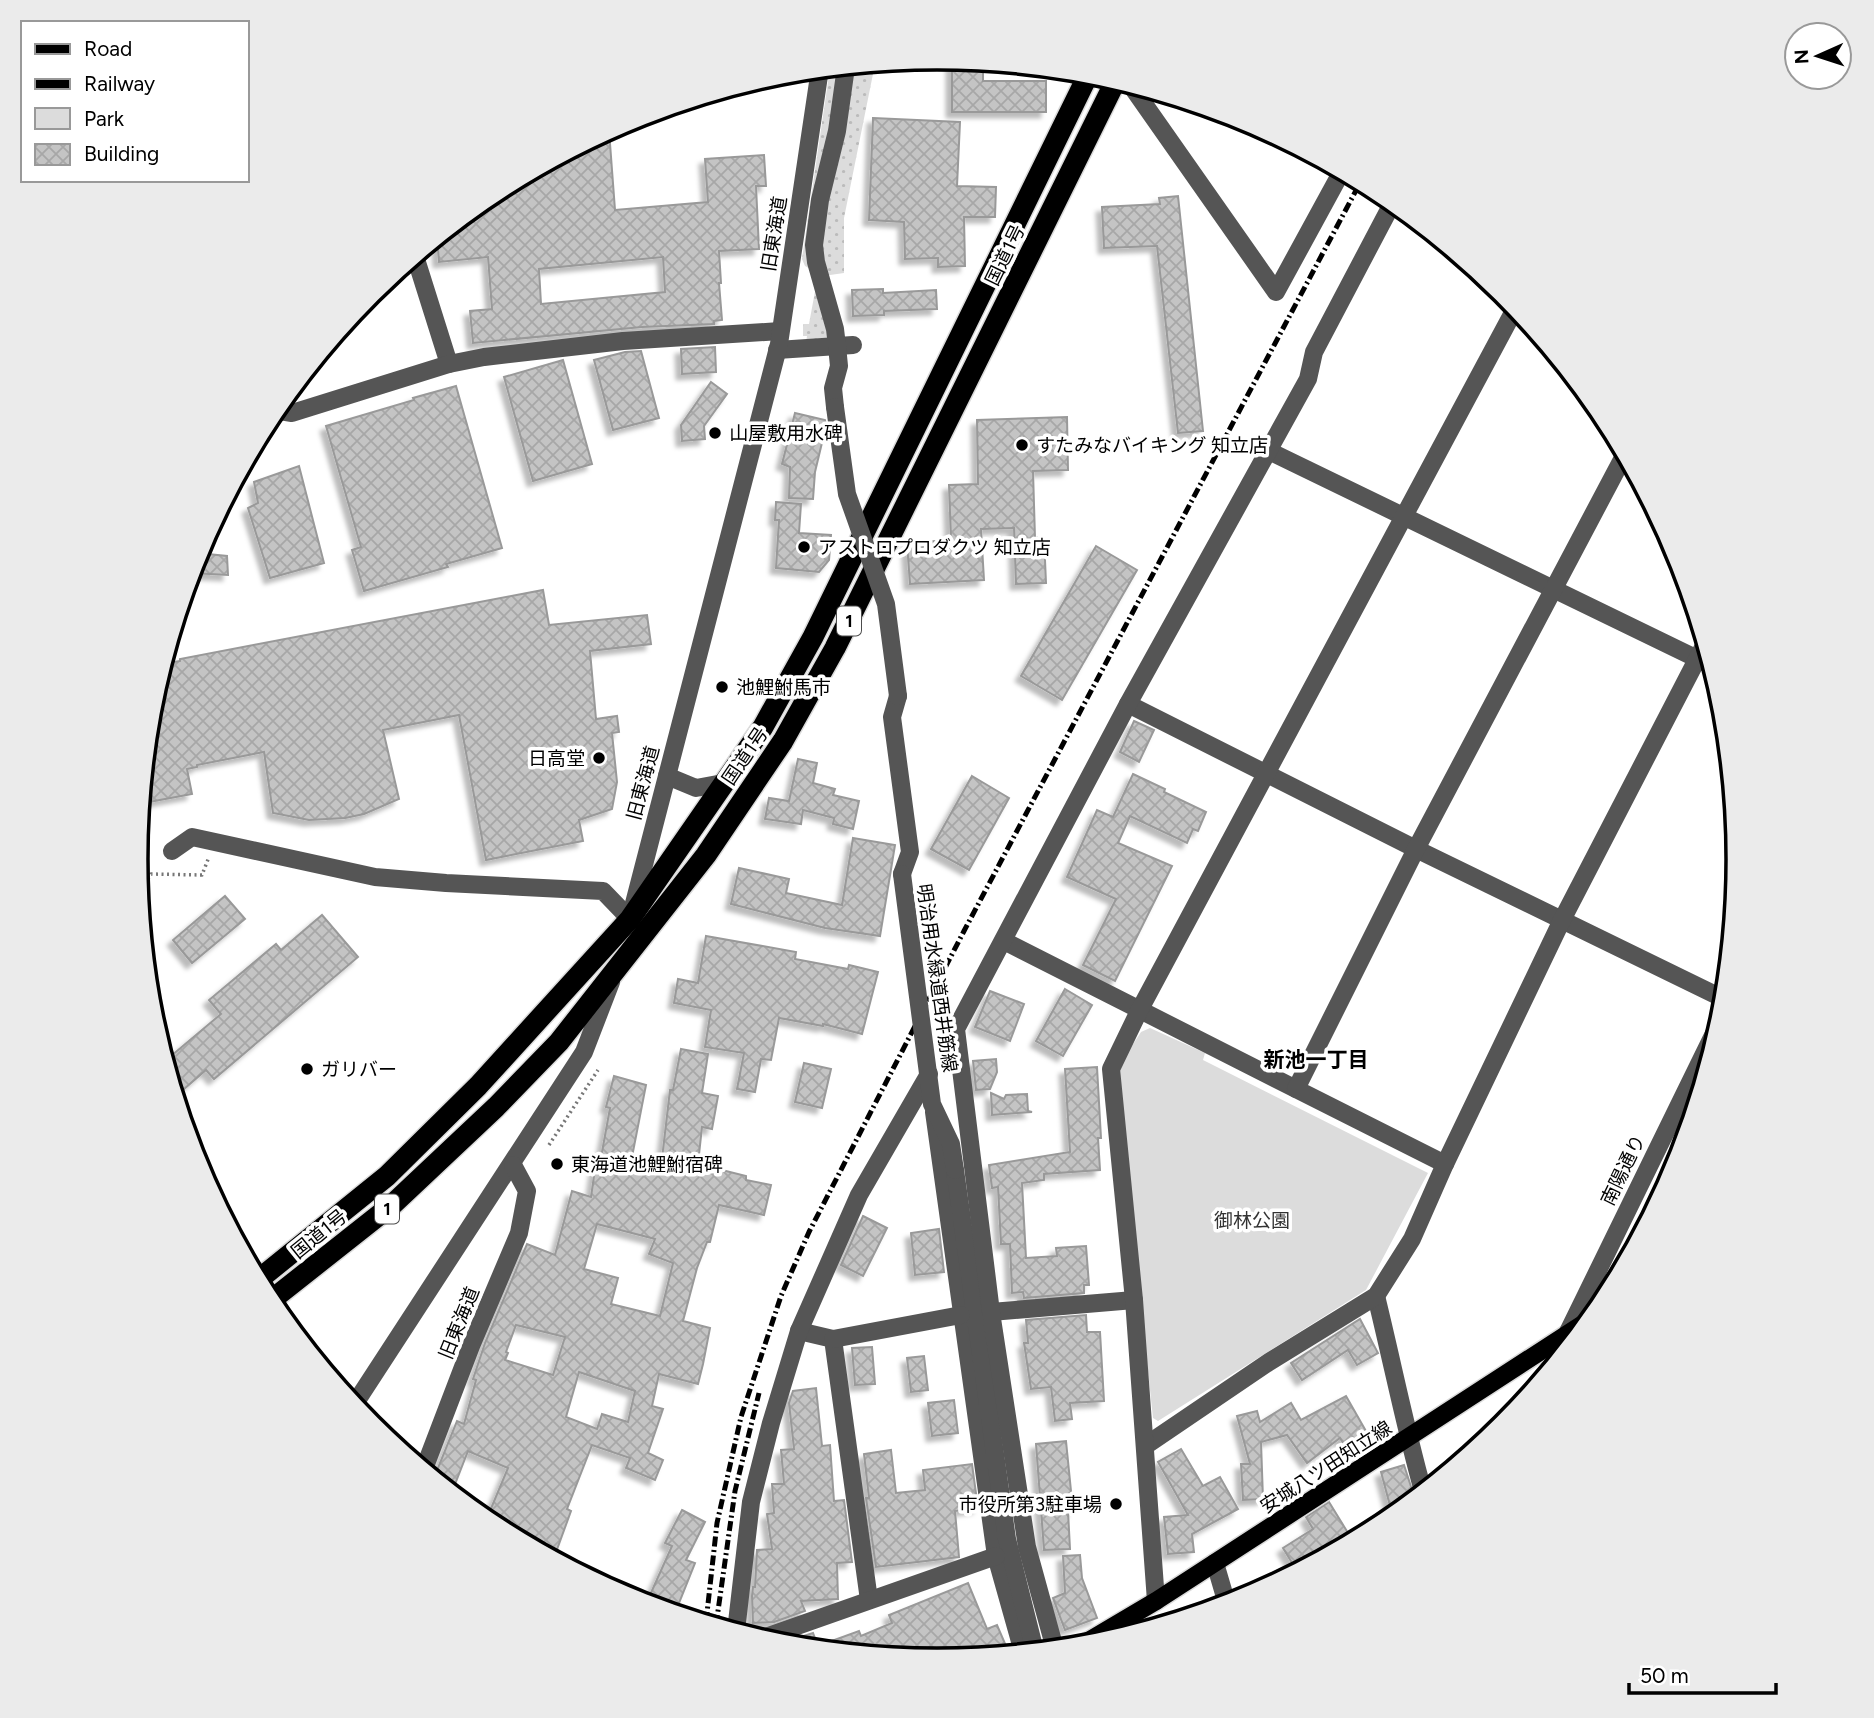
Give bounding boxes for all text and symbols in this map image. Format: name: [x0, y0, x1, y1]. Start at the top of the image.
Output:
legend: [21, 21, 248, 182]
north arrow: [1783, 21, 1853, 91]
text: Road: [84, 36, 132, 61]
text: N: [1790, 49, 1813, 65]
text: Railway: [84, 71, 155, 96]
text: Park: [84, 106, 125, 131]
text: Building: [84, 141, 159, 166]
street label: 旧東海道: [757, 195, 791, 273]
street label: 国道1号: [980, 221, 1030, 289]
place label: 山屋敷用水碑: [729, 422, 843, 445]
marker: 山屋敷用水碑: [707, 425, 723, 441]
place label: すたみなバイキング 知立店: [1036, 434, 1268, 457]
marker: すたみなバイキング 知立店: [1014, 437, 1030, 453]
place label: アストロプロダクツ 知立店: [818, 536, 1051, 559]
marker: アストロプロダクツ 知立店: [796, 539, 812, 555]
road number: 1: [837, 606, 861, 636]
place label: 池鯉鮒馬市: [736, 676, 831, 699]
marker: 池鯉鮒馬市: [714, 679, 730, 695]
street label: 国道1号: [717, 723, 773, 789]
street label: 旧東海道: [622, 743, 664, 823]
place label: 日高堂: [528, 747, 585, 770]
marker: 日高堂: [591, 750, 607, 766]
street label: 明治用水緑道西井筋線: [912, 882, 962, 1074]
district label: 新池一丁目: [1264, 1047, 1369, 1072]
place label: ガリバー: [321, 1058, 397, 1081]
marker: ガリバー: [299, 1061, 315, 1077]
street label: 南陽通り: [1596, 1131, 1650, 1209]
place label: 東海道池鯉鮒宿碑: [571, 1153, 723, 1176]
marker: 東海道池鯉鮒宿碑: [549, 1156, 565, 1172]
road number: 1: [375, 1194, 399, 1224]
street label: 国道1号: [287, 1205, 351, 1263]
park label: 御林公園: [1214, 1209, 1290, 1232]
street label: 旧東海道: [434, 1283, 484, 1363]
street label: 安城八ツ田知立線: [1256, 1416, 1396, 1518]
place label: 市役所第3駐車場: [959, 1493, 1102, 1516]
marker: 市役所第3駐車場: [1108, 1496, 1124, 1512]
scale bar: [1629, 1652, 1776, 1696]
text: 50 m: [1640, 1663, 1689, 1688]

